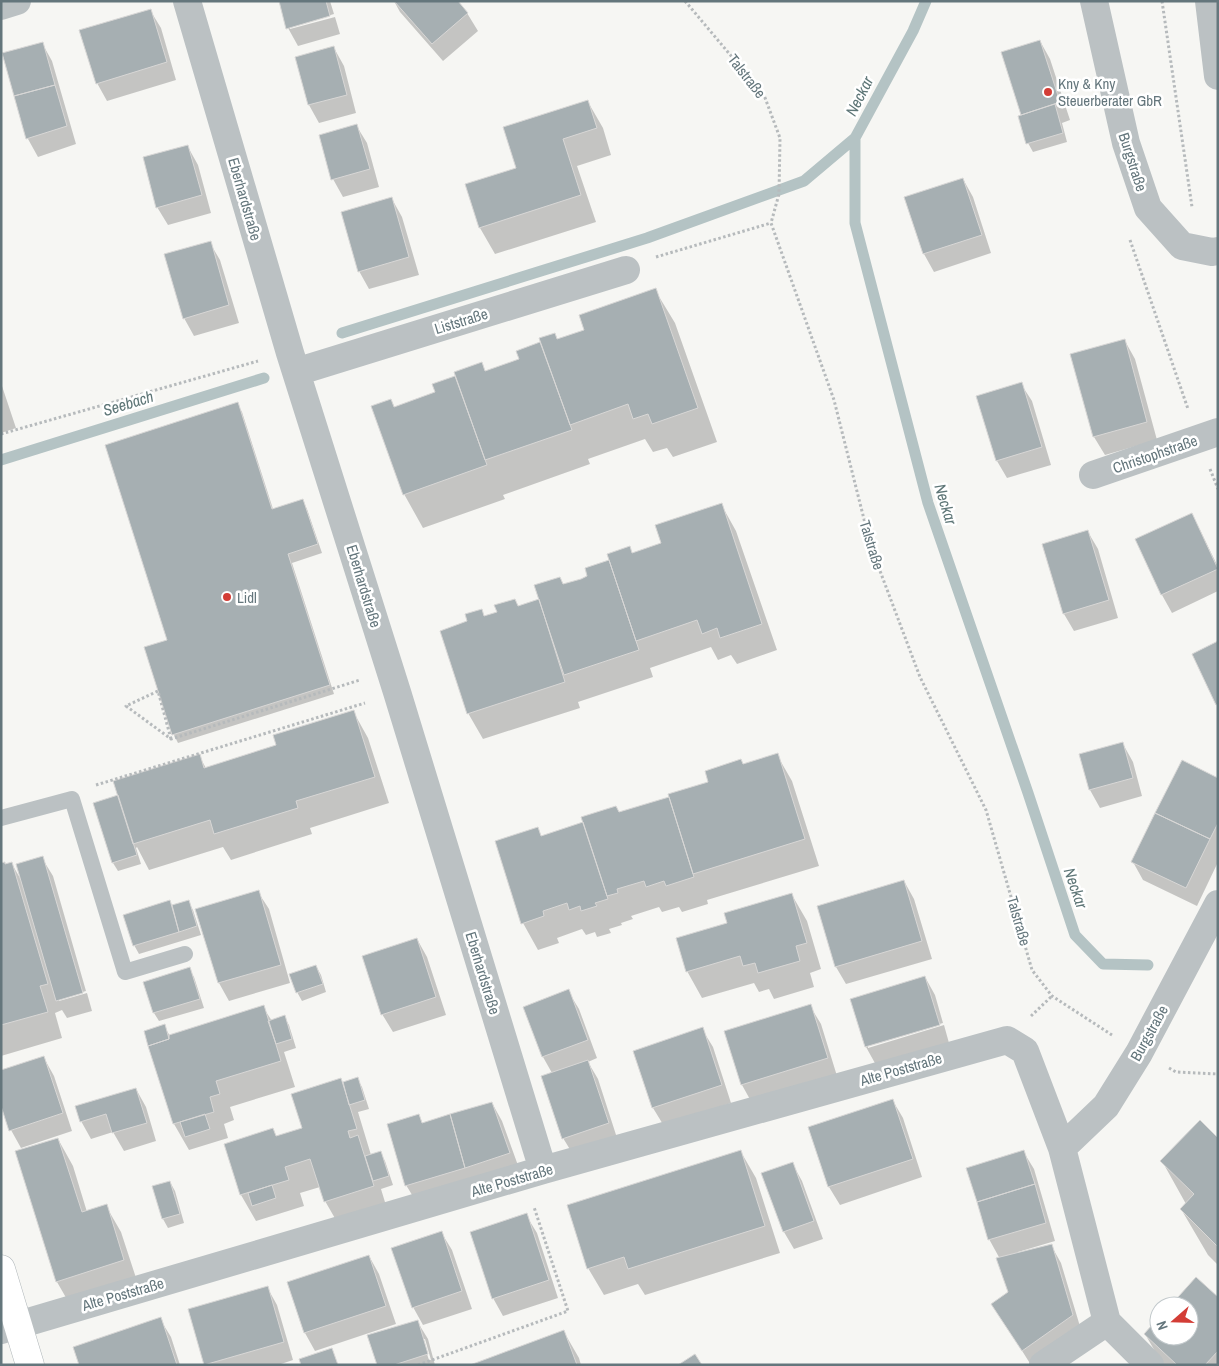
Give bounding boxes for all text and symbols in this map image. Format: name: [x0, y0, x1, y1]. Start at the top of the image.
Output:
street label: Talstraße: [723, 50, 771, 103]
water label: Neckar: [840, 72, 879, 120]
place label: Kny & Kny Steuerberater GbR: [1058, 73, 1162, 111]
marker: Kny & Kny Steuerberater GbR: [1042, 86, 1054, 98]
street label: Burgstraße: [1114, 130, 1152, 194]
street label: Eberhardstraße: [223, 155, 267, 243]
street label: Liststraße: [432, 303, 490, 339]
water label: Seebach: [100, 385, 156, 421]
street label: Christophstraße: [1110, 430, 1200, 478]
water label: Neckar: [929, 481, 963, 528]
street label: Talstraße: [855, 518, 890, 573]
street label: Eberhardstraße: [341, 542, 387, 630]
place label: Lidl: [237, 587, 257, 608]
marker: Lidl: [221, 591, 233, 603]
water label: Neckar: [1059, 865, 1093, 912]
street label: Talstraße: [1002, 894, 1036, 948]
street label: Eberhardstraße: [460, 929, 506, 1017]
street label: Burgstraße: [1125, 1001, 1173, 1065]
street label: Alte Poststraße: [857, 1047, 944, 1091]
street label: Alte Poststraße: [468, 1158, 555, 1202]
street label: Alte Poststraße: [79, 1272, 166, 1316]
north arrow: [1149, 1296, 1199, 1346]
text: N: [1152, 1318, 1172, 1332]

